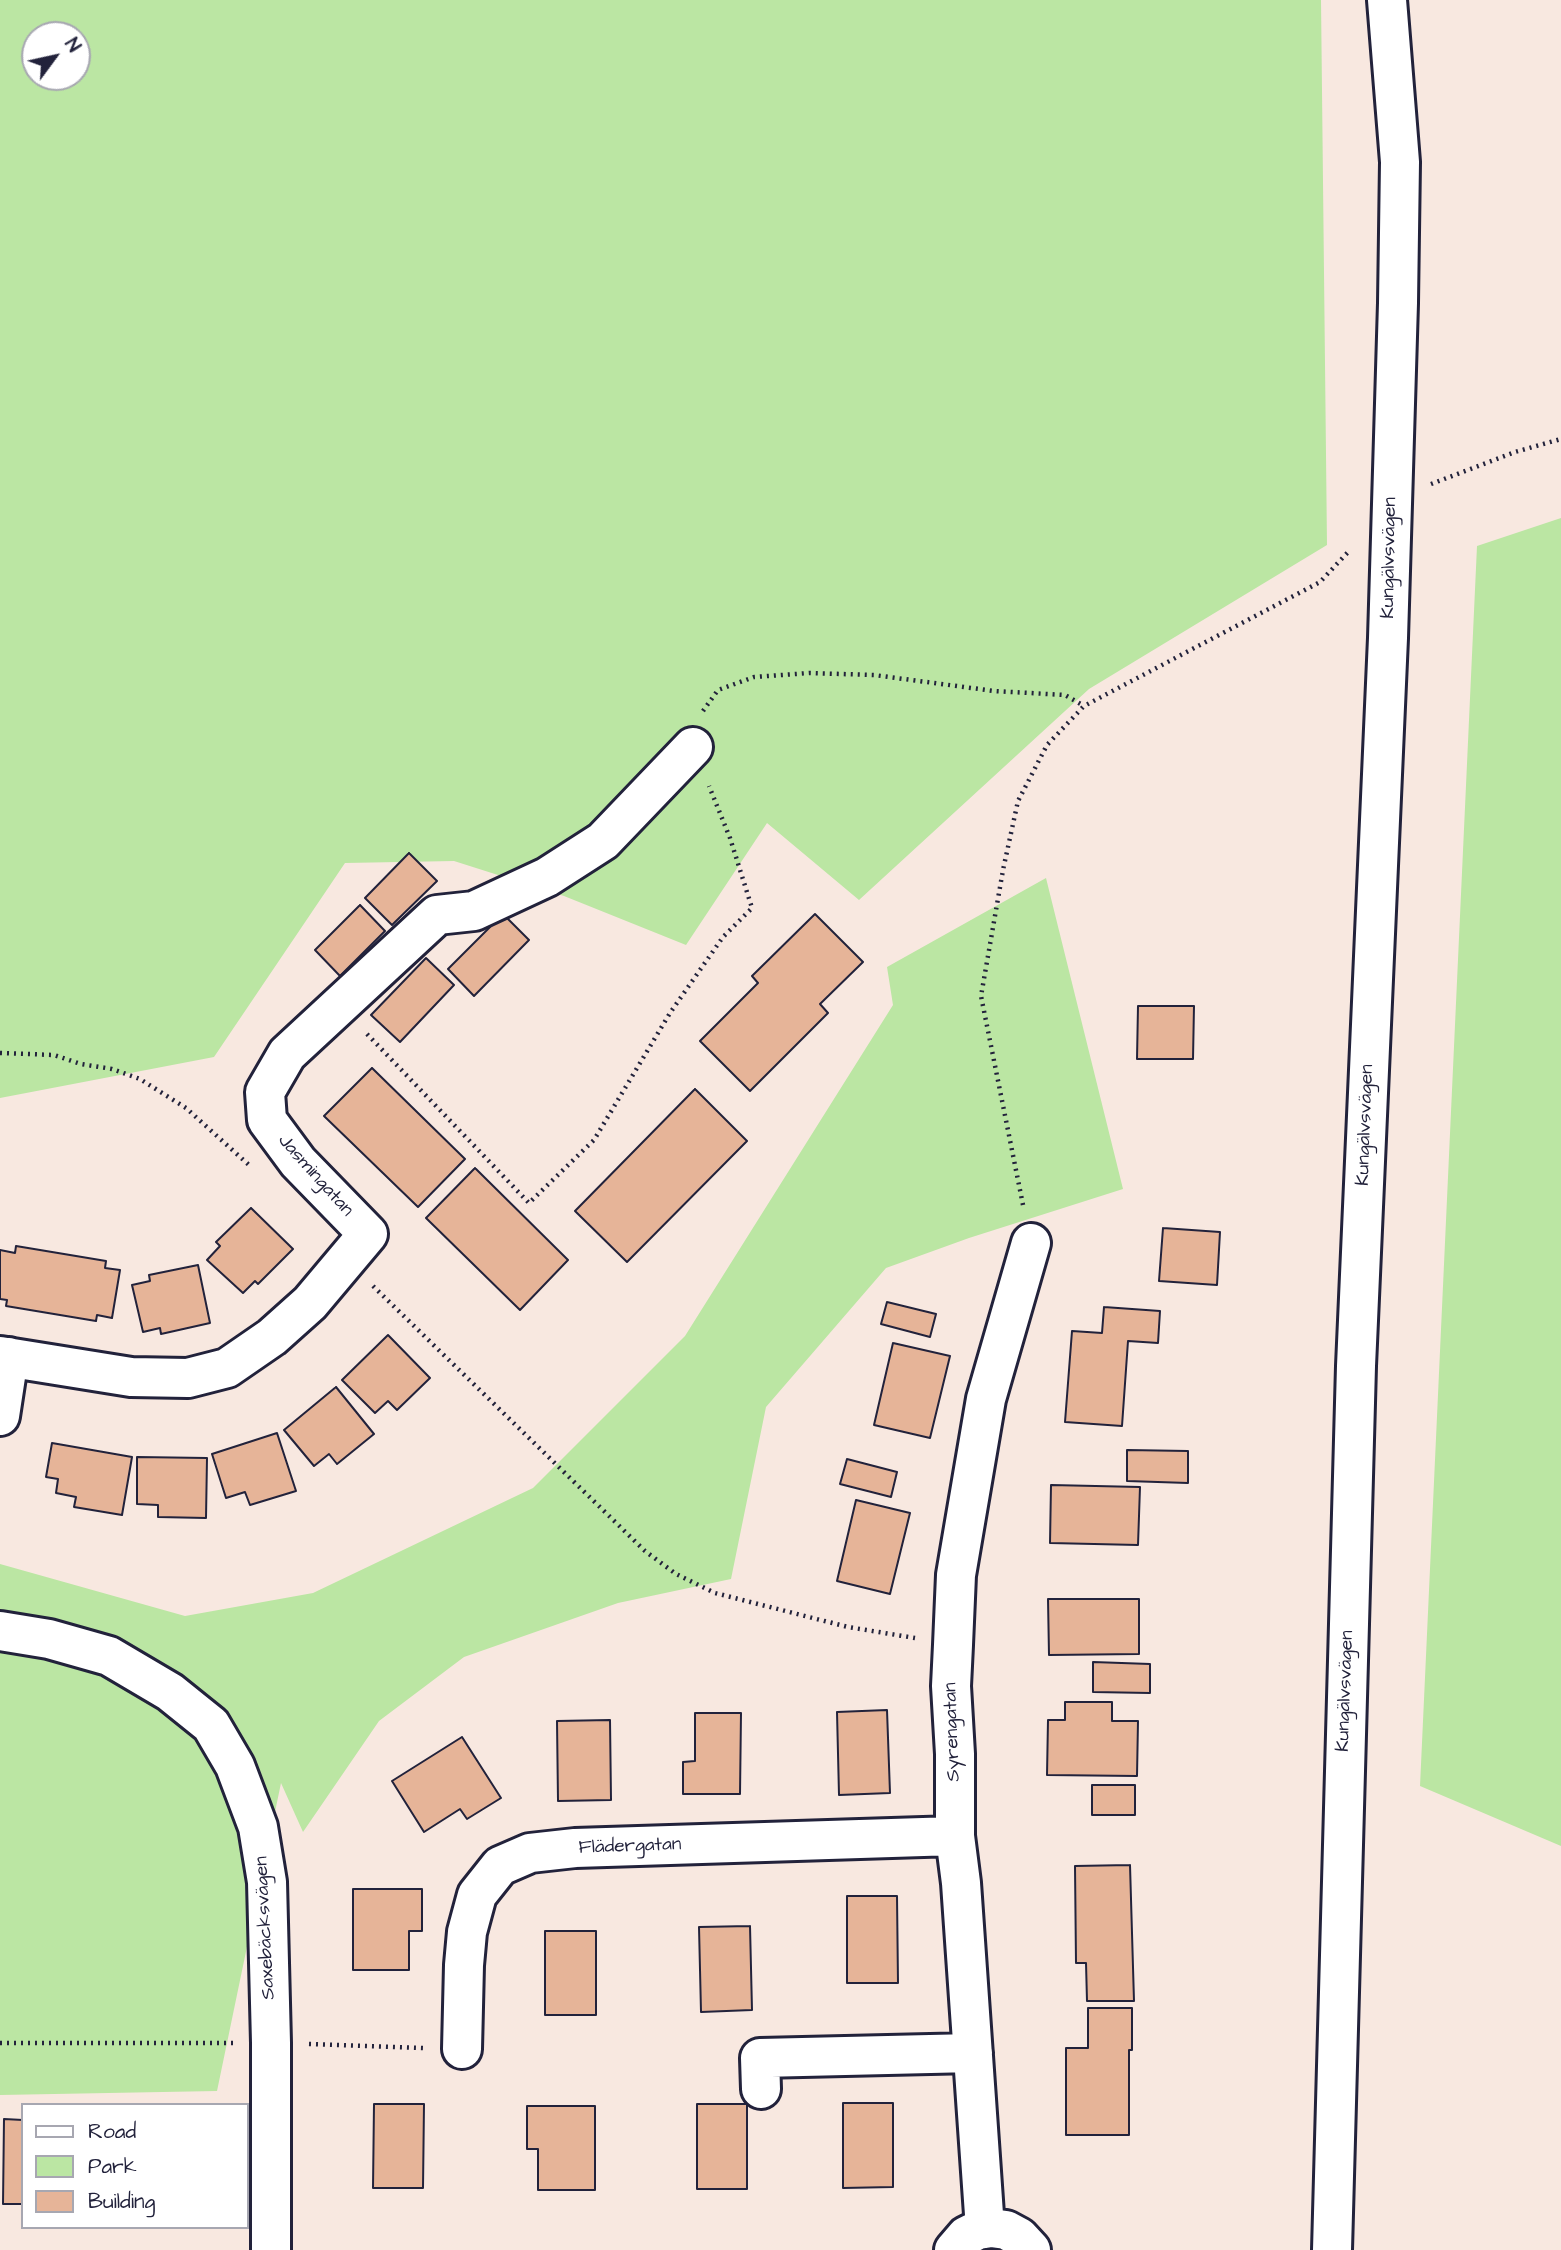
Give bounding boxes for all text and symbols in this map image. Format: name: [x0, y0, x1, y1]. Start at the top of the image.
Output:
north arrow: [21, 21, 91, 91]
text: N: [58, 33, 87, 58]
street label: Kungälvsvägen: [1378, 497, 1402, 619]
street label: Kungälvsvägen: [1352, 1064, 1380, 1186]
street label: Jasmingatan: [272, 1130, 358, 1222]
street label: Kungälvsvägen: [1332, 1630, 1360, 1752]
street label: Syrengatan: [940, 1682, 966, 1782]
street label: Flädergatan: [578, 1834, 682, 1860]
street label: Saxebäcksvägen: [251, 1856, 281, 2000]
legend: [21, 2103, 248, 2229]
text: Road: [88, 2117, 136, 2146]
text: Park: [88, 2152, 137, 2181]
text: Building: [88, 2187, 155, 2216]

